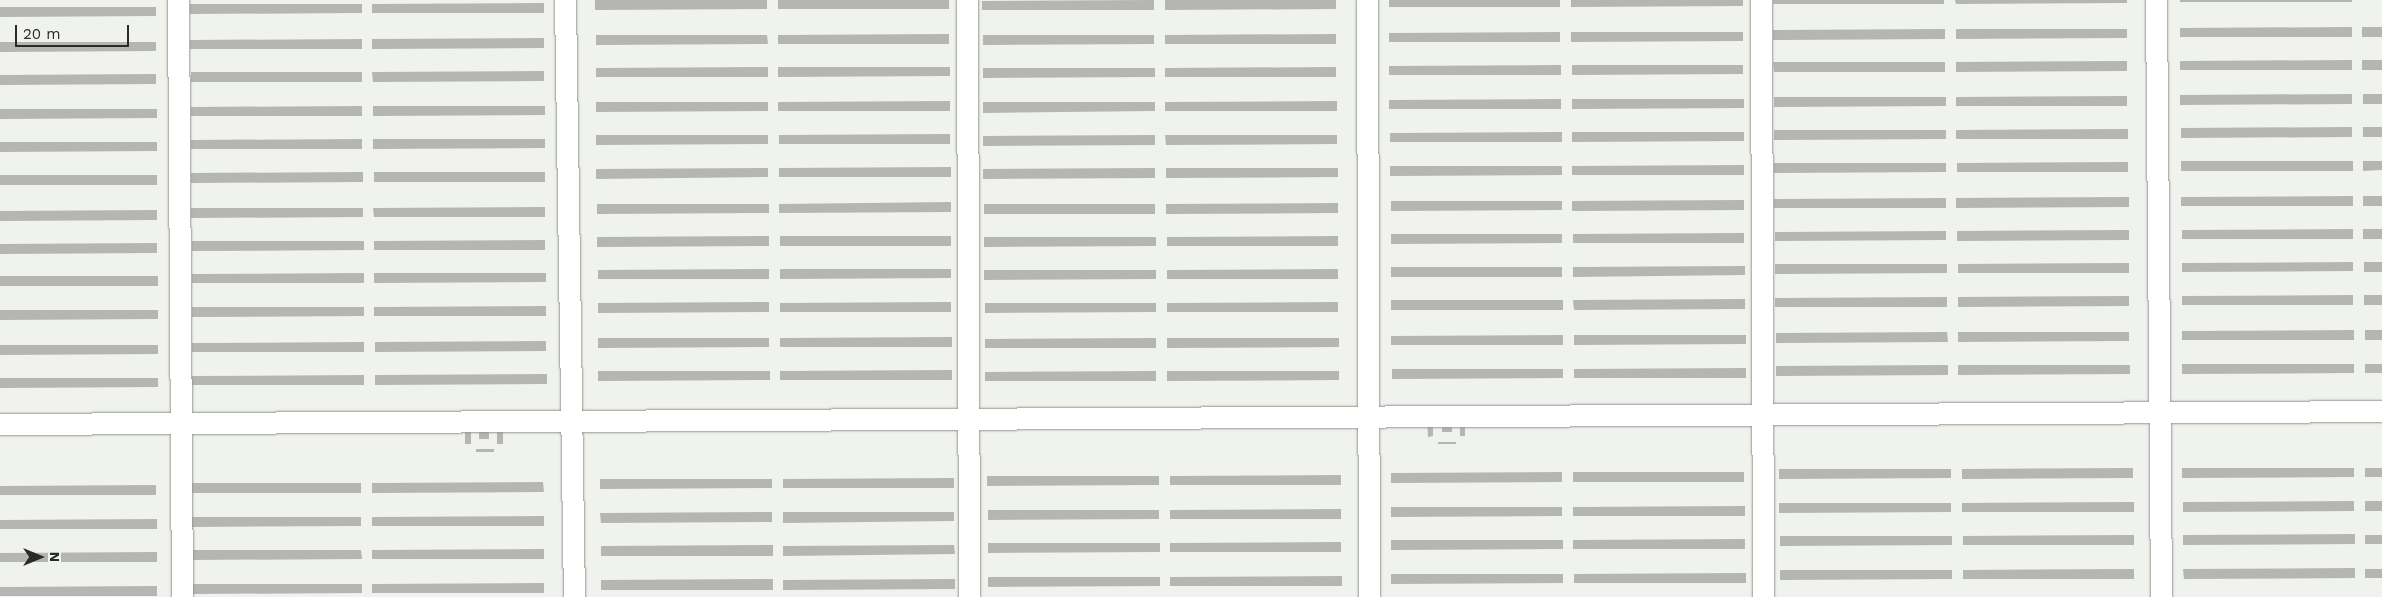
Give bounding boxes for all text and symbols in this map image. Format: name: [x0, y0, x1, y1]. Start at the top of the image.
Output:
scale bar: [18, 15, 131, 47]
text: 20 m: [23, 25, 61, 43]
north arrow: [15, 532, 65, 582]
text: N: [47, 552, 63, 562]

